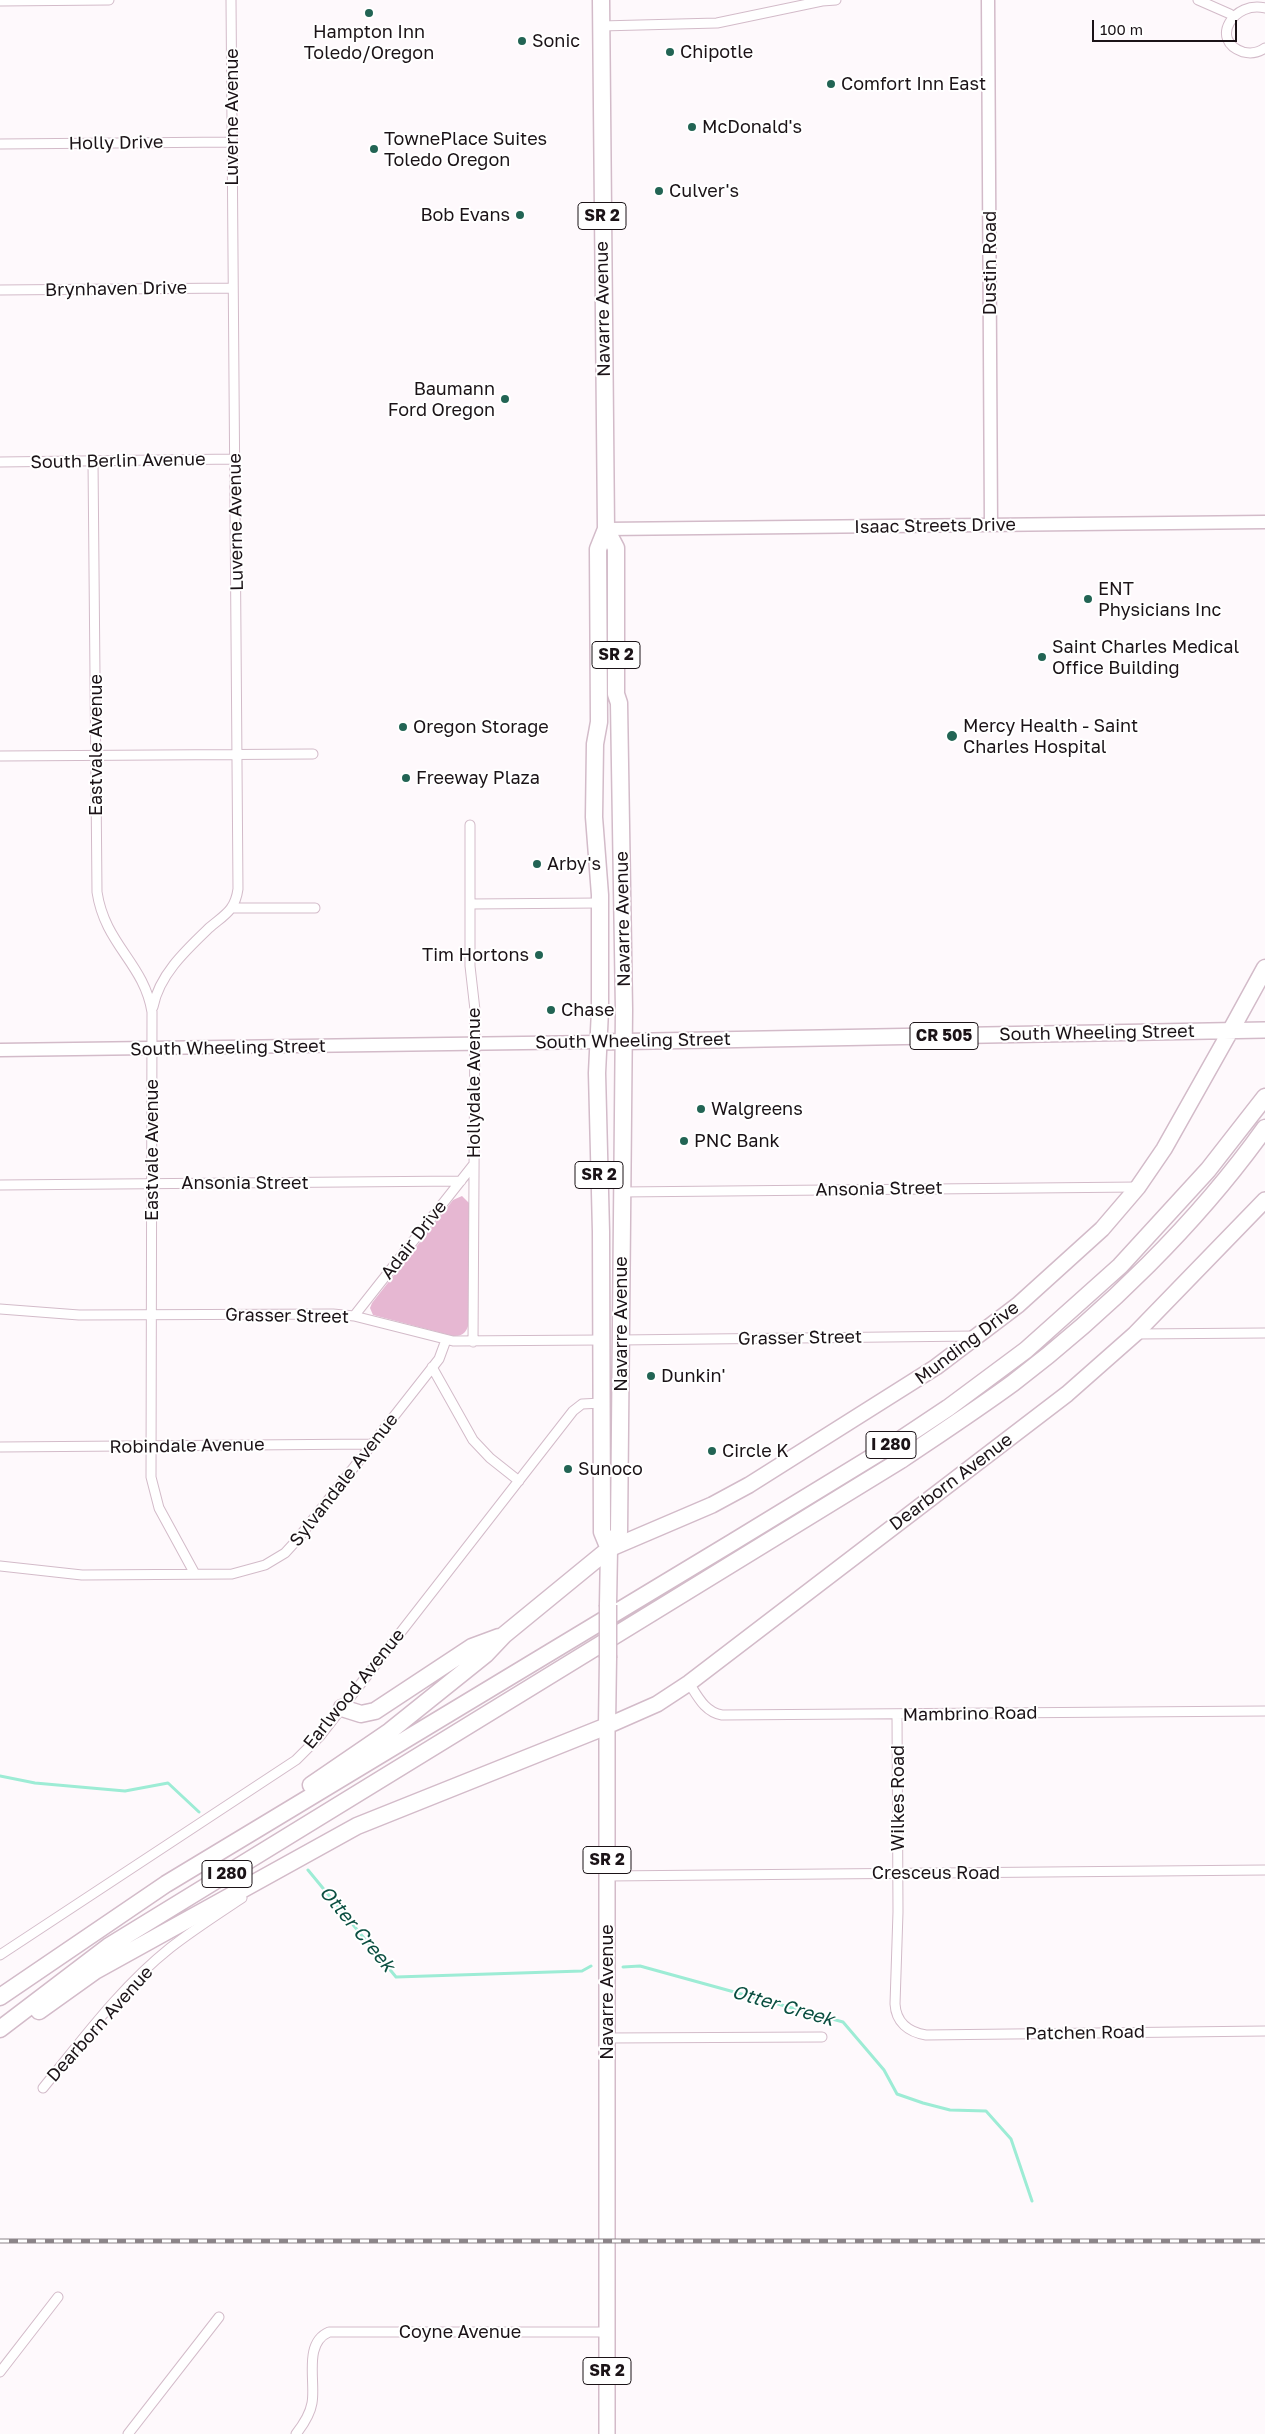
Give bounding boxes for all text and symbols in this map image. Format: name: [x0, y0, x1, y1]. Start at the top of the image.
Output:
marker: Hampton Inn Toledo/Oregon: [363, 7, 375, 19]
scale bar: [1095, 10, 1240, 42]
text: 100 m: [1100, 20, 1143, 38]
place label: Hampton Inn Toledo/Oregon: [304, 21, 434, 64]
place label: Sonic: [532, 30, 580, 52]
marker: Sonic: [516, 35, 528, 47]
place label: Chipotle: [680, 41, 753, 63]
marker: Chipotle: [664, 46, 676, 58]
street label: Luverne Avenue: [221, 48, 243, 186]
place label: Comfort Inn East: [841, 73, 986, 95]
marker: Comfort Inn East: [825, 78, 837, 90]
place label: McDonald's: [702, 116, 802, 138]
marker: McDonald's: [686, 121, 698, 133]
place label: TownePlace Suites Toledo Oregon: [384, 128, 547, 170]
street label: Holly Drive: [68, 131, 164, 155]
marker: TownePlace Suites Toledo Oregon: [368, 143, 380, 155]
place label: Culver's: [669, 180, 739, 202]
marker: Culver's: [653, 185, 665, 197]
road number: SR 2: [578, 202, 626, 230]
place label: Bob Evans: [420, 204, 510, 226]
marker: Bob Evans: [514, 209, 526, 221]
street label: Dustin Road: [979, 211, 1001, 315]
street label: Navarre Avenue: [591, 241, 615, 377]
street label: Brynhaven Drive: [45, 277, 187, 301]
place label: Baumann Ford Oregon: [388, 378, 495, 420]
marker: Baumann Ford Oregon: [499, 393, 511, 405]
street label: South Berlin Avenue: [30, 449, 206, 473]
street label: Luverne Avenue: [224, 453, 248, 591]
street label: Isaac Streets Drive: [854, 514, 1016, 538]
place label: ENT Physicians Inc: [1098, 578, 1221, 620]
marker: ENT Physicians Inc: [1082, 593, 1094, 605]
place label: Saint Charles Medical Office Building: [1052, 636, 1239, 679]
road number: SR 2: [592, 642, 640, 668]
marker: Saint Charles Medical Office Building: [1036, 651, 1048, 663]
street label: Eastvale Avenue: [85, 674, 107, 816]
place label: Mercy Health - Saint Charles Hospital: [963, 715, 1138, 758]
place label: Oregon Storage: [413, 716, 549, 738]
marker: Oregon Storage: [397, 721, 409, 733]
marker: Mercy Health - Saint Charles Hospital: [945, 729, 959, 743]
place label: Freeway Plaza: [416, 767, 540, 789]
marker: Freeway Plaza: [400, 772, 412, 784]
street label: Navarre Avenue: [611, 851, 635, 987]
place label: Arby's: [547, 853, 601, 875]
marker: Arby's: [531, 858, 543, 870]
place label: Tim Hortons: [422, 944, 529, 966]
marker: Tim Hortons: [533, 949, 545, 961]
place label: Chase: [561, 999, 614, 1021]
marker: Chase: [545, 1004, 557, 1016]
street label: Hollydale Avenue: [463, 1008, 485, 1158]
street label: South Wheeling Street: [999, 1020, 1195, 1046]
road number: CR 505: [910, 1022, 978, 1050]
street label: South Wheeling Street: [535, 1028, 731, 1054]
street label: South Wheeling Street: [130, 1035, 326, 1061]
street label: Eastvale Avenue: [141, 1079, 163, 1221]
place label: Walgreens: [711, 1098, 803, 1120]
marker: Walgreens: [695, 1103, 707, 1115]
place label: PNC Bank: [694, 1130, 780, 1152]
marker: PNC Bank: [678, 1135, 690, 1147]
road number: SR 2: [575, 1162, 623, 1188]
street label: Ansonia Street: [181, 1172, 309, 1194]
street label: Ansonia Street: [815, 1177, 943, 1201]
street label: Adair Drive: [377, 1196, 451, 1284]
street label: Navarre Avenue: [610, 1256, 632, 1392]
street label: Munding Drive: [911, 1297, 1023, 1389]
street label: Grasser Street: [225, 1304, 349, 1328]
street label: Grasser Street: [738, 1326, 862, 1350]
place label: Dunkin': [661, 1365, 725, 1387]
marker: Dunkin': [645, 1370, 657, 1382]
street label: Sylvandale Avenue: [285, 1409, 403, 1551]
street label: Dearborn Avenue: [885, 1429, 1017, 1535]
road number: I 280: [866, 1432, 916, 1458]
street label: Robindale Avenue: [109, 1434, 265, 1458]
place label: Circle K: [722, 1440, 789, 1462]
marker: Circle K: [706, 1445, 718, 1457]
place label: Sunoco: [578, 1458, 643, 1480]
marker: Sunoco: [562, 1463, 574, 1475]
street label: Earlwood Avenue: [299, 1624, 409, 1754]
street label: Mambrino Road: [902, 1702, 1038, 1726]
street label: Wilkes Road: [887, 1745, 909, 1851]
road number: SR 2: [583, 1846, 631, 1874]
road number: I 280: [202, 1860, 252, 1888]
street label: Cresceus Road: [872, 1862, 1000, 1884]
water label: Otter Creek: [314, 1881, 400, 1977]
street label: Navarre Avenue: [596, 1924, 618, 2060]
street label: Dearborn Avenue: [42, 1962, 158, 2086]
water label: Otter Creek: [729, 1981, 837, 2031]
street label: Patchen Road: [1025, 2021, 1145, 2045]
street label: Coyne Avenue: [399, 2321, 521, 2343]
road number: SR 2: [583, 2358, 631, 2384]

